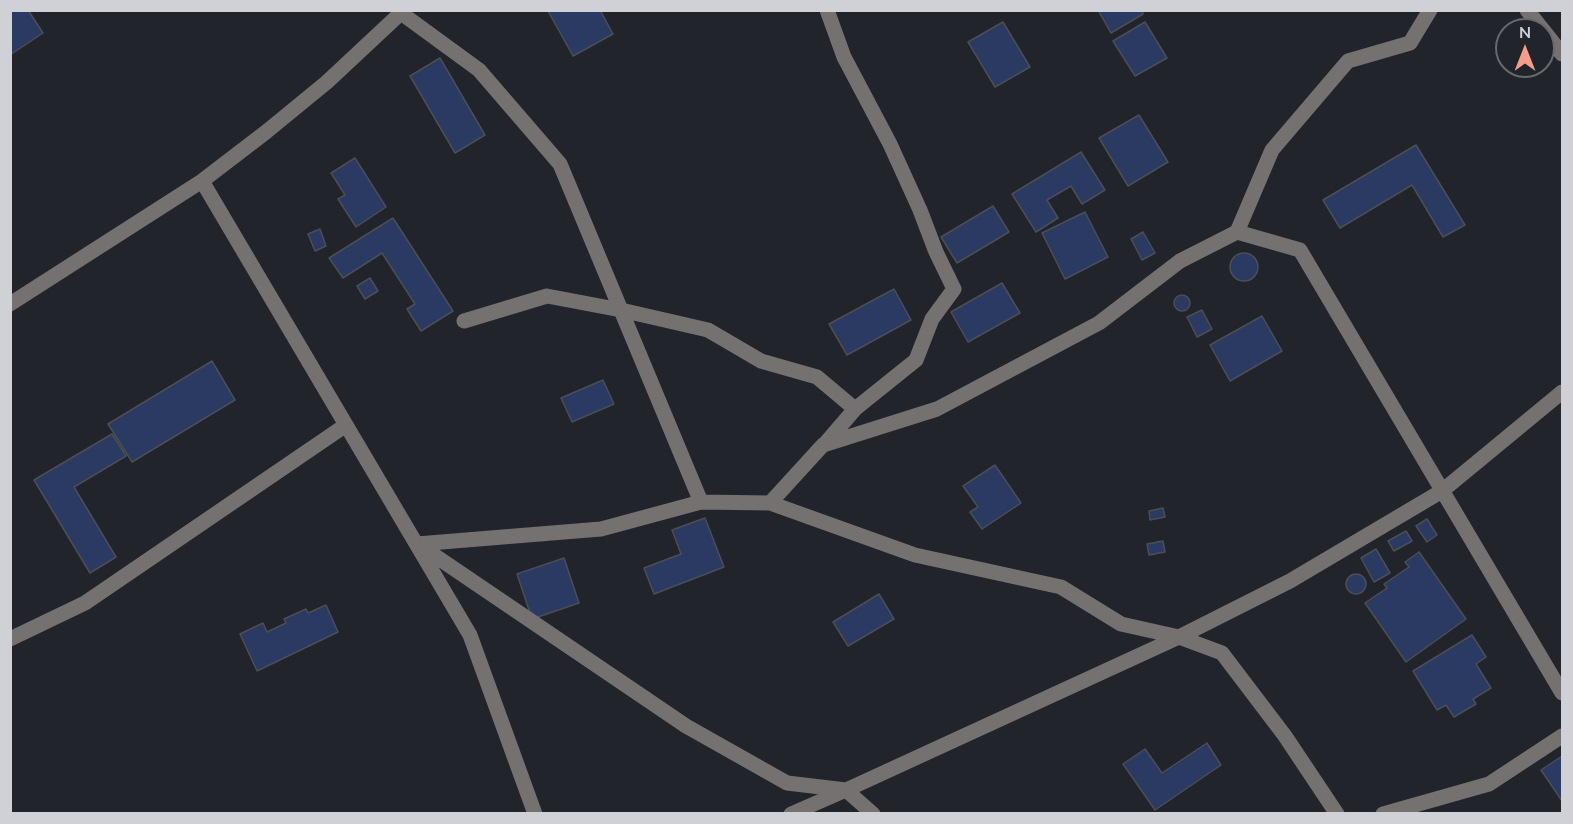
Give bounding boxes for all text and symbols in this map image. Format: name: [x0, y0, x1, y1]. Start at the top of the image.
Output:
north arrow: [1495, 18, 1555, 78]
text: N: [1519, 22, 1531, 42]

